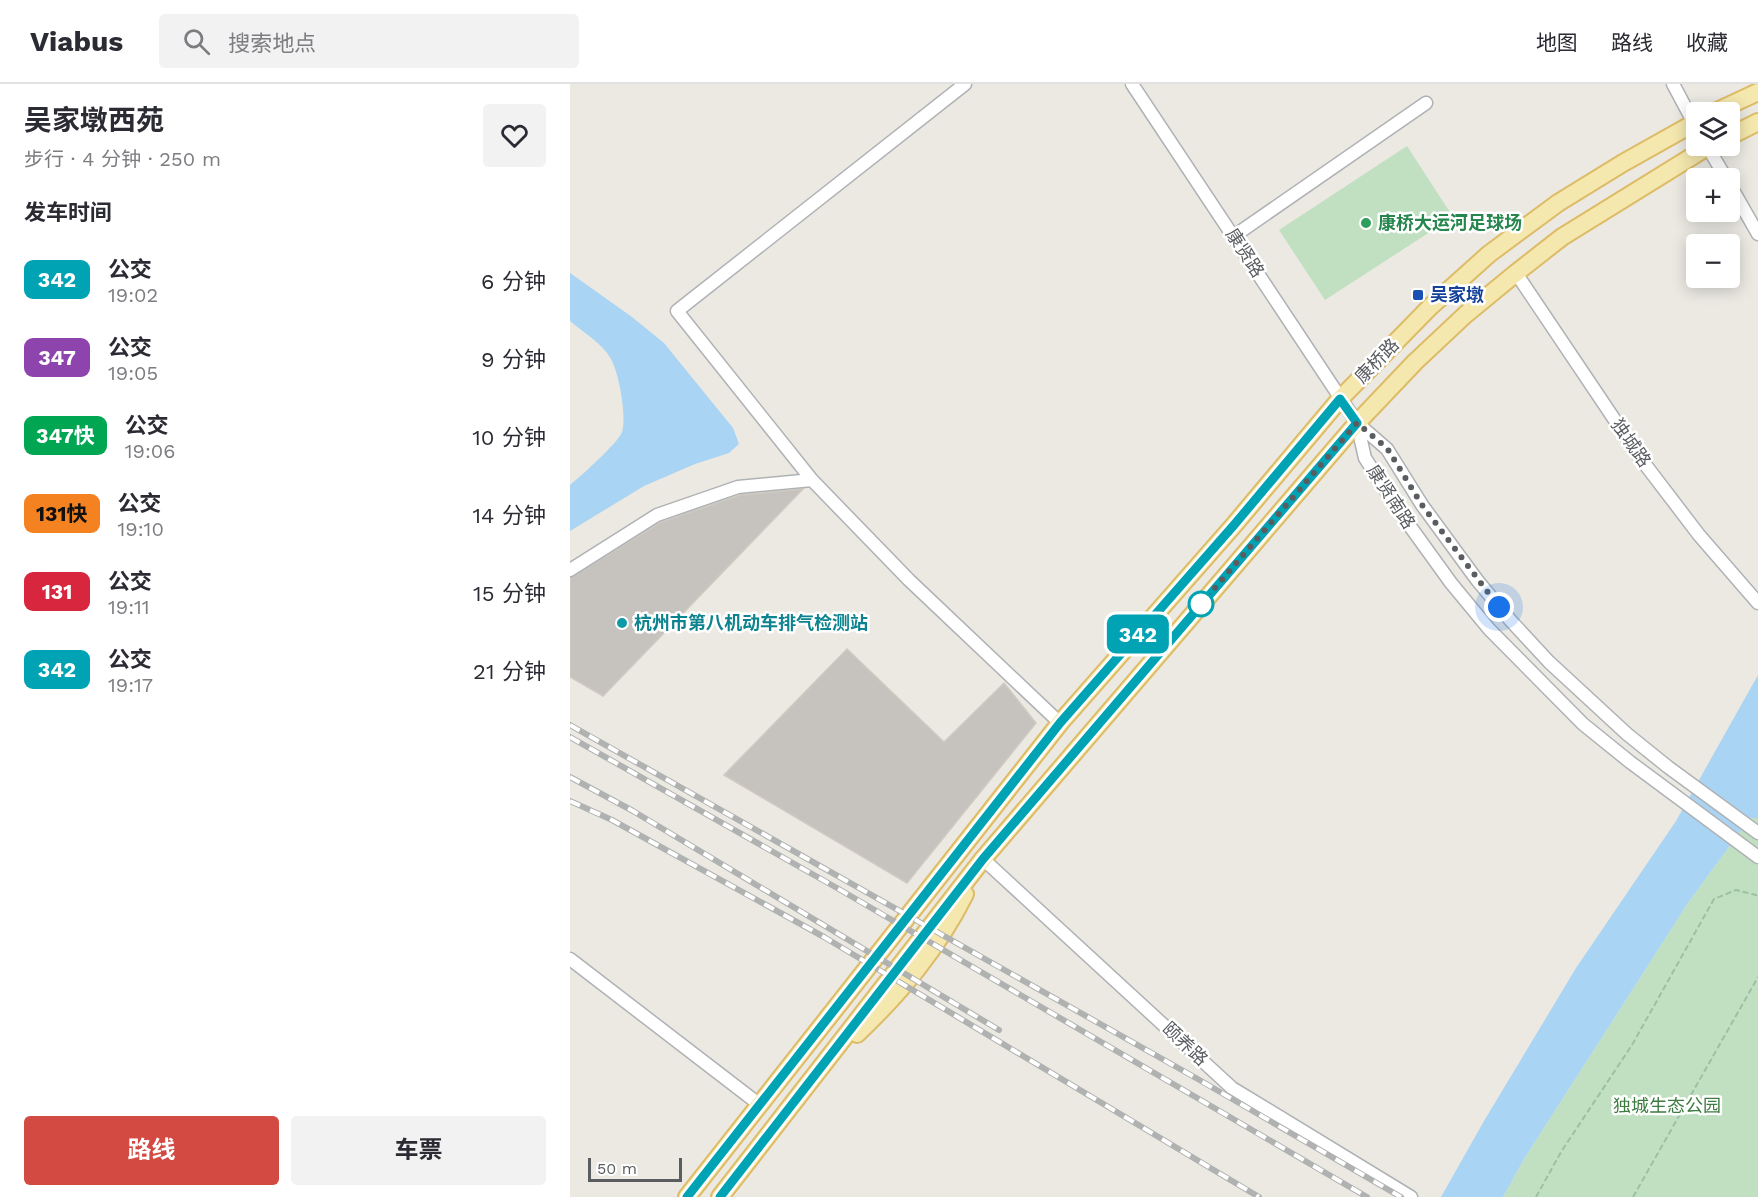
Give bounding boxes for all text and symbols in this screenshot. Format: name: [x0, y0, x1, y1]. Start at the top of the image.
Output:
search box: [159, 14, 579, 68]
text: Viabus: [30, 25, 123, 58]
icon: search: [180, 25, 213, 58]
text: 地图: [1536, 30, 1578, 55]
text: 路线: [1611, 30, 1653, 55]
text: 收藏: [1686, 30, 1728, 55]
text: 搜索地点: [228, 31, 316, 56]
map controls: [1686, 102, 1740, 288]
button: layers: [1686, 102, 1740, 156]
text: 吴家墩西苑: [24, 104, 164, 137]
button: heart: [483, 104, 546, 167]
text: 步行 · 4 分钟 · 250 m: [24, 147, 221, 171]
button: +: [1686, 168, 1740, 222]
text: 发车时间: [24, 200, 112, 225]
place label: 康桥大运河足球场: [1378, 212, 1522, 233]
marker: 康桥大运河足球场: [1359, 216, 1373, 230]
street label: 康贤路: [1222, 224, 1269, 281]
button: −: [1686, 234, 1740, 288]
text: 公交: [108, 257, 152, 282]
text: 342: [38, 267, 76, 292]
text: 6 分钟: [481, 269, 546, 294]
text: 19:02: [108, 283, 158, 307]
place label: 吴家墩: [1430, 284, 1484, 305]
marker: 吴家墩: [1411, 288, 1425, 302]
street label: 康桥路: [1350, 334, 1403, 387]
text: 公交: [108, 335, 152, 360]
text: 347: [38, 345, 76, 370]
text: 9 分钟: [481, 347, 546, 372]
text: 19:05: [108, 361, 158, 385]
text: 公交: [125, 413, 169, 438]
street label: 独城路: [1607, 415, 1655, 471]
text: 347快: [36, 423, 95, 448]
text: 10 分钟: [472, 425, 546, 450]
text: 19:06: [125, 439, 175, 463]
street label: 康贤南路: [1363, 461, 1420, 533]
text: 公交: [118, 491, 162, 516]
text: 131快: [36, 501, 88, 526]
text: 14 分钟: [472, 503, 546, 528]
text: 19:10: [118, 517, 164, 541]
text: 公交: [108, 569, 152, 594]
text: 131: [42, 579, 72, 604]
text: 15 分钟: [473, 581, 546, 606]
unlabelled marker: [1188, 591, 1214, 617]
your location: [1484, 592, 1514, 622]
text: 19:11: [108, 595, 150, 619]
place label: 杭州市第八机动车排气检测站: [634, 612, 868, 633]
line badge: 342: [1104, 614, 1172, 654]
marker: 杭州市第八机动车排气检测站: [615, 616, 629, 630]
text: 342: [1119, 622, 1157, 647]
text: 公交: [108, 647, 152, 672]
text: 342: [38, 657, 76, 682]
text: 21 分钟: [473, 659, 546, 684]
text: 19:17: [108, 673, 153, 697]
street label: 颐养路: [1158, 1018, 1212, 1070]
park label: 独城生态公园: [1613, 1095, 1721, 1116]
button: 路线: [24, 1116, 279, 1185]
button: 车票: [291, 1116, 546, 1185]
scale bar: [588, 1155, 682, 1182]
text: 50 m: [597, 1159, 637, 1178]

